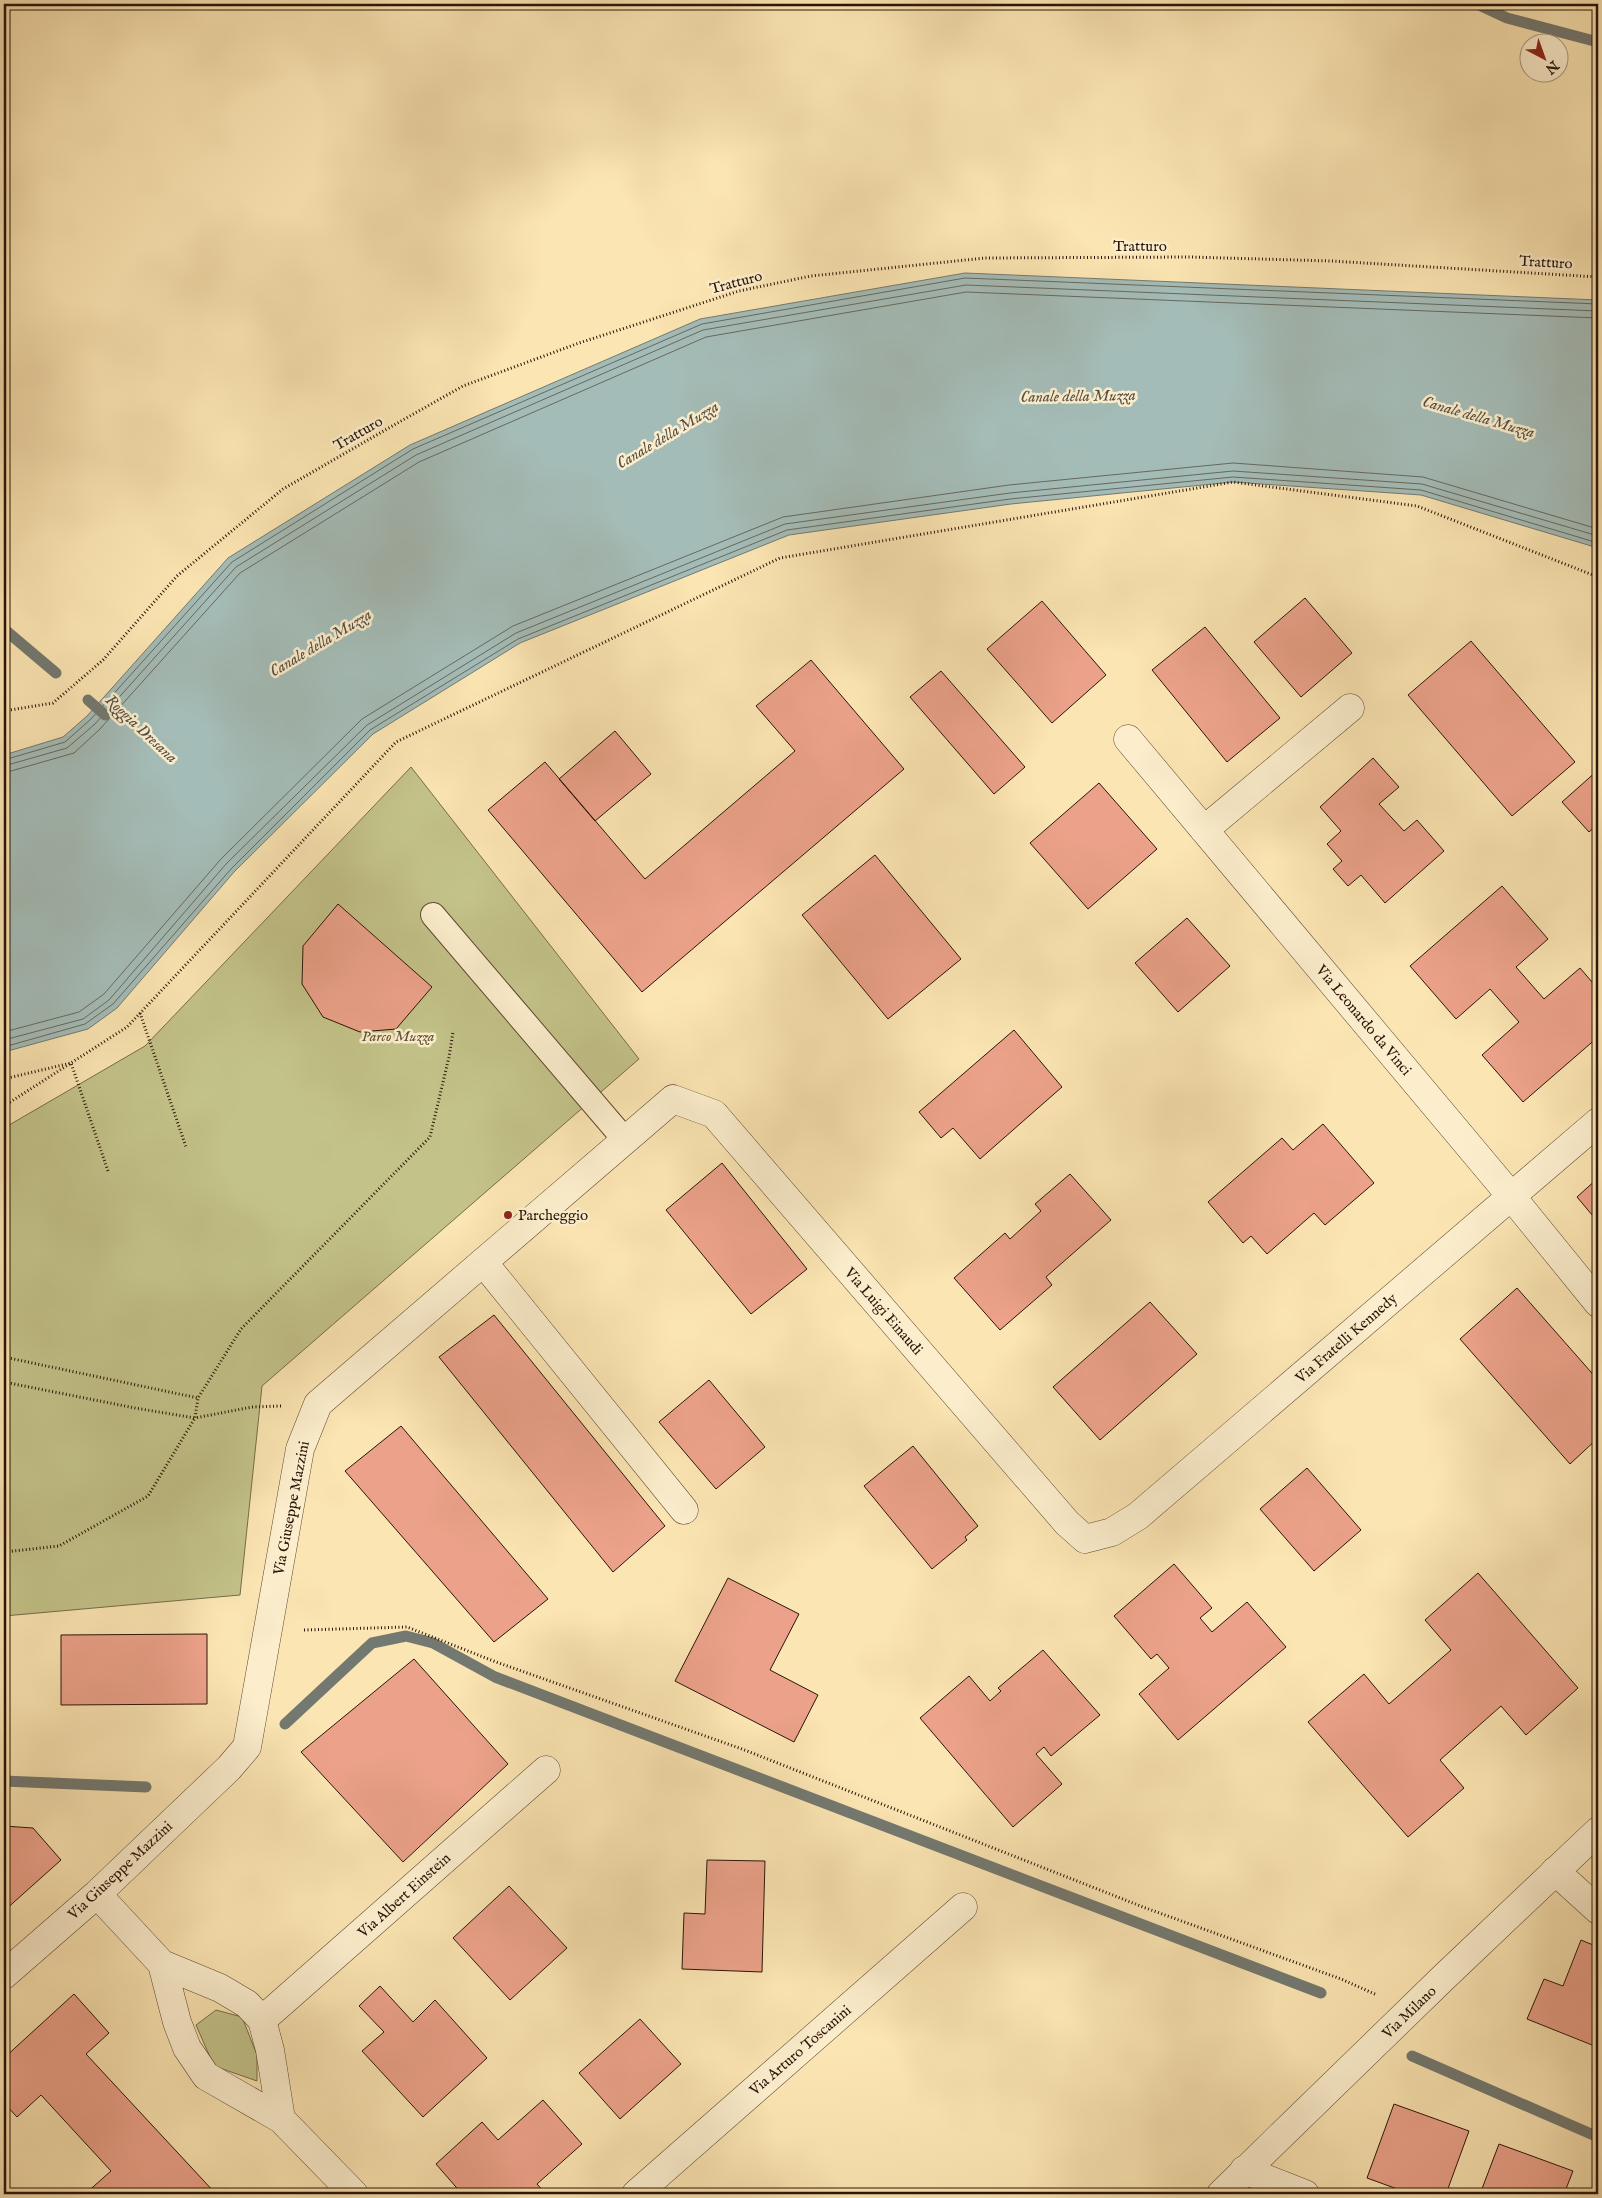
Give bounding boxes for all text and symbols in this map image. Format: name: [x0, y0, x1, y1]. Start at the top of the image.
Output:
north arrow: [1520, 32, 1570, 82]
text: N: [1541, 56, 1563, 78]
street label: Tratturo: [1113, 237, 1167, 256]
street label: Tratturo: [1519, 252, 1573, 273]
street label: Tratturo: [708, 266, 764, 299]
water label: Canale della Muzza: [1020, 386, 1136, 408]
water label: Canale della Muzza: [1420, 392, 1537, 443]
water label: Canale della Muzza: [613, 397, 723, 474]
street label: Tratturo: [330, 412, 386, 455]
water label: Canale della Muzza: [266, 605, 376, 682]
water label: Roggia Dresana: [100, 691, 181, 768]
street label: Via Leonardo da Vinci: [1311, 960, 1415, 1080]
park label: Parco Muzza: [362, 1027, 435, 1046]
place label: Parcheggio: [518, 1206, 588, 1225]
marker: Parcheggio: [502, 1209, 514, 1221]
street label: Via Luigi Einaudi: [840, 1263, 927, 1359]
street label: Via Fratelli Kennedy: [1291, 1289, 1401, 1388]
street label: Via Giuseppe Mazzini: [269, 1439, 314, 1578]
street label: Via Giuseppe Mazzini: [63, 1817, 177, 1924]
street label: Via Albert Einstein: [353, 1849, 455, 1943]
street label: Via Milano: [1377, 1982, 1441, 2044]
street label: Via Arturo Toscanini: [745, 2001, 855, 2100]

